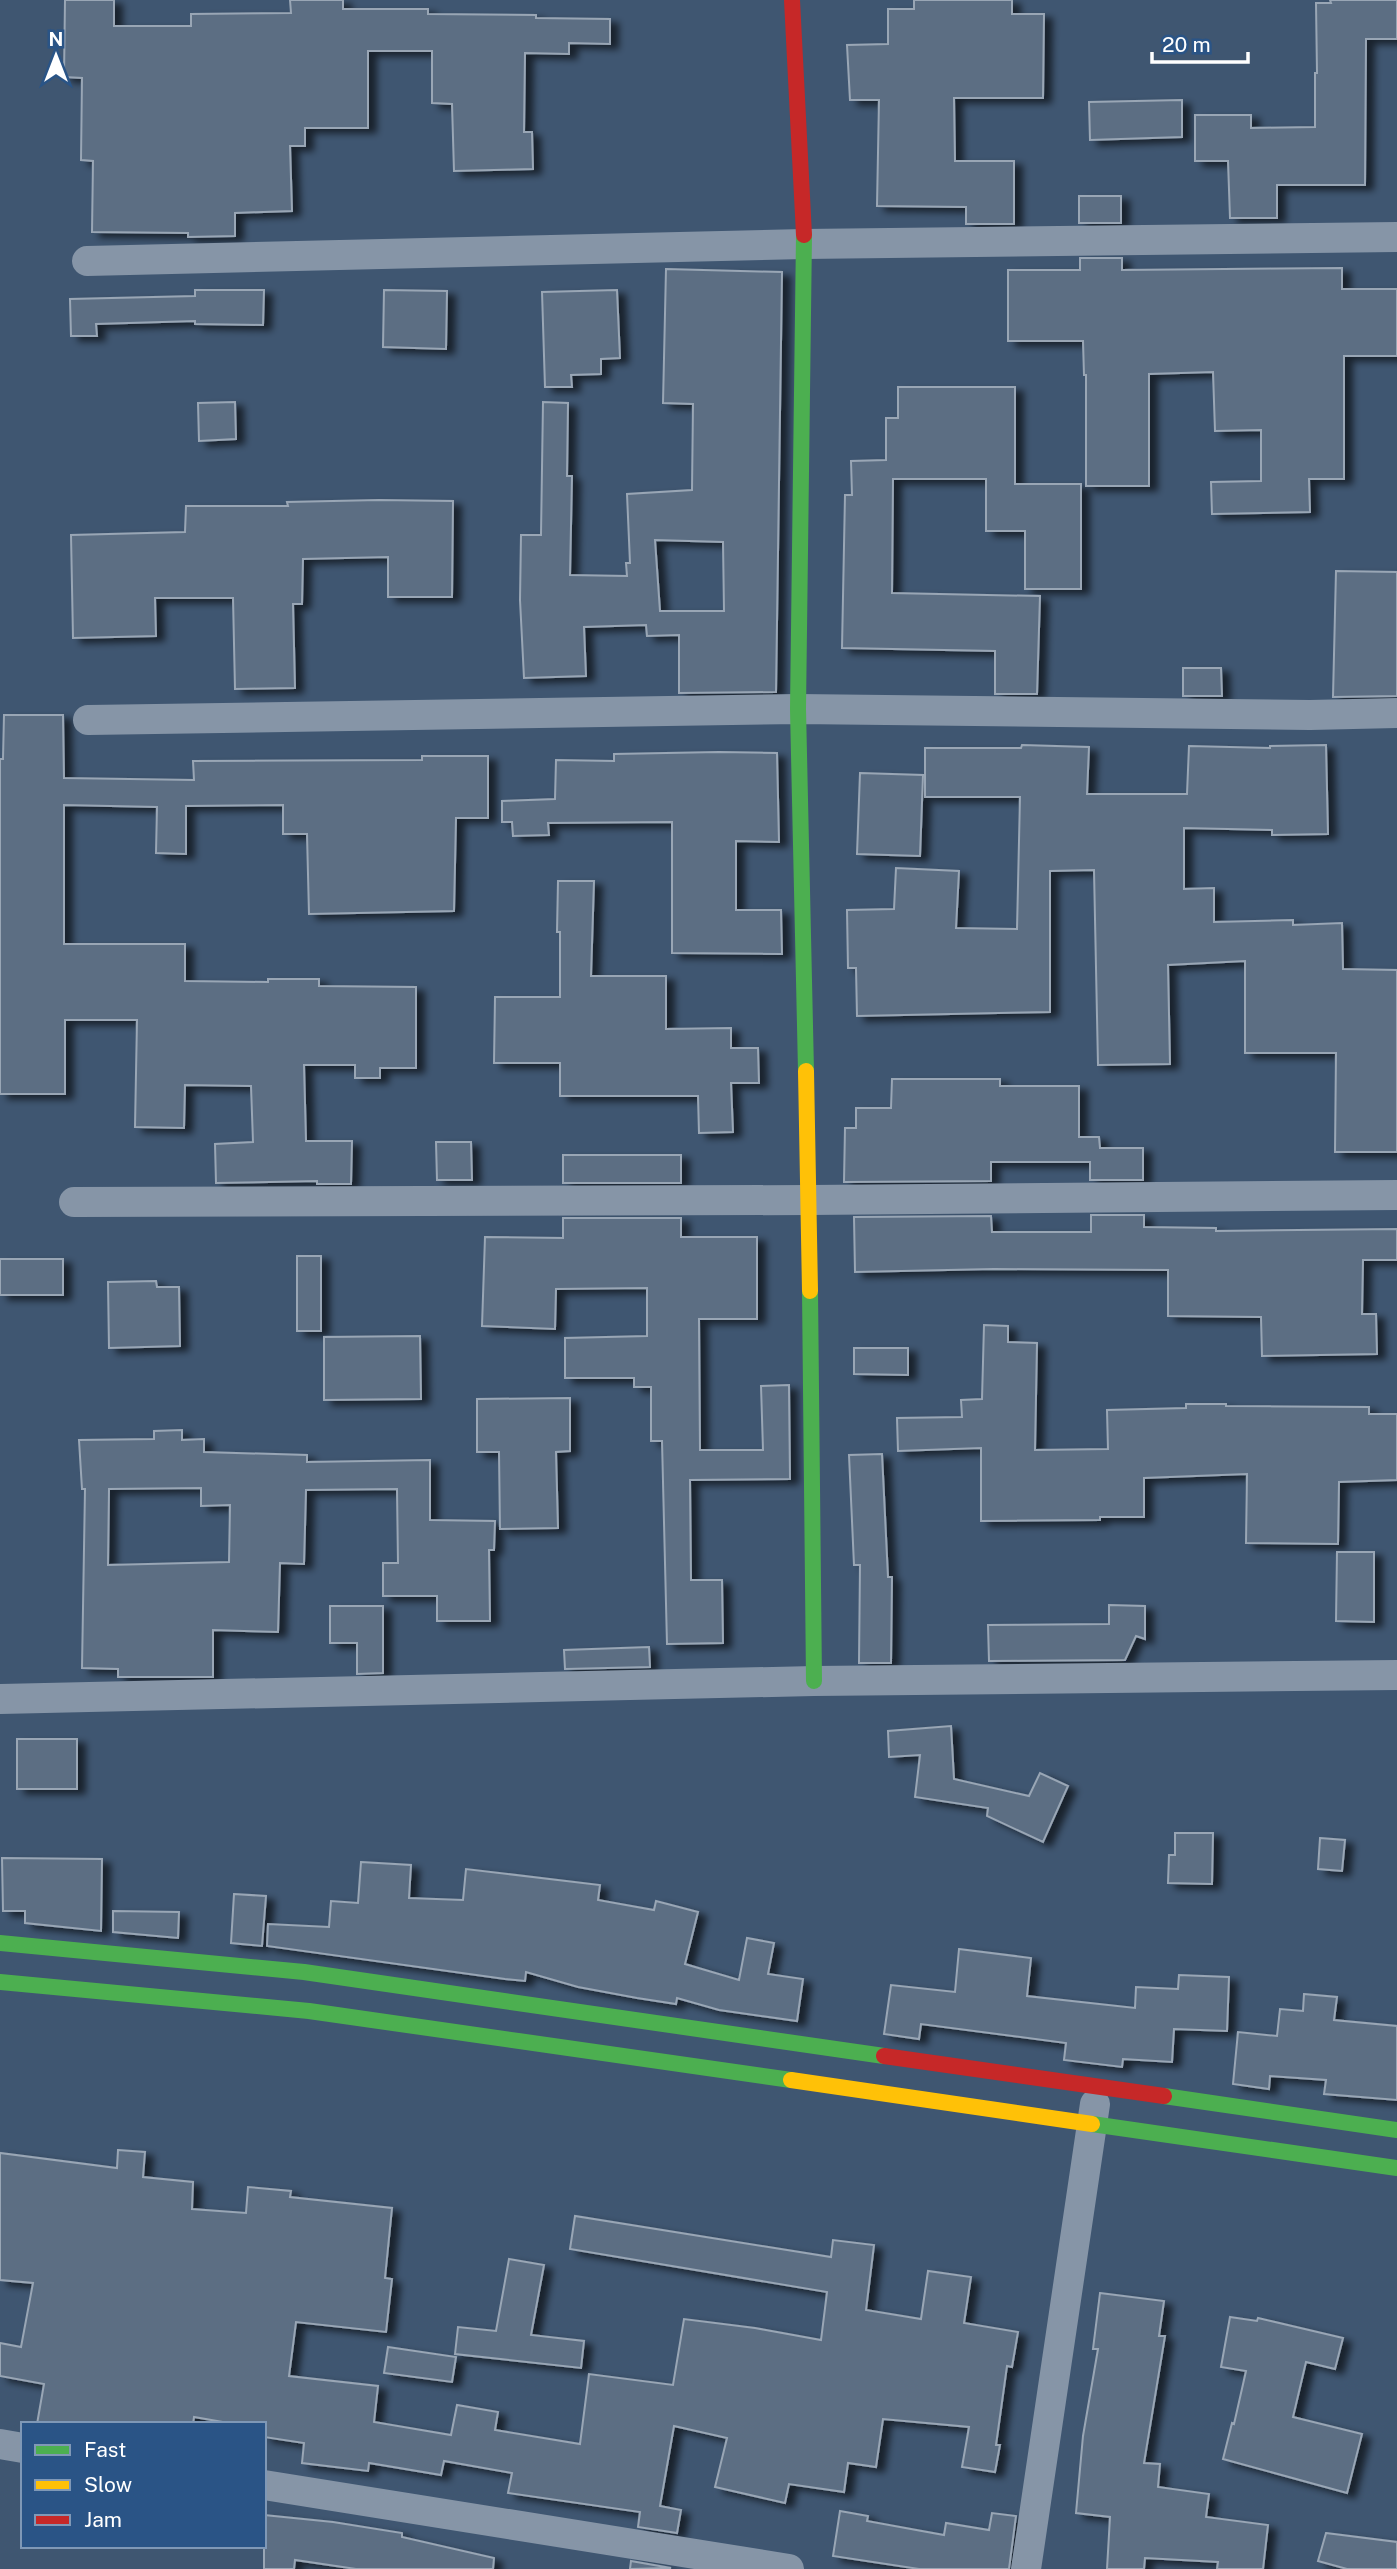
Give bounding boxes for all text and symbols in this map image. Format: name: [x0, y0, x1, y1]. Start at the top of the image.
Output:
north arrow: [21, 21, 91, 91]
scale bar: [1152, 21, 1248, 65]
text: N: [49, 28, 63, 50]
text: 20 m: [1162, 32, 1211, 57]
legend: [21, 2422, 266, 2548]
text: Fast: [84, 2437, 126, 2462]
text: Slow: [84, 2472, 132, 2497]
text: Jam: [84, 2507, 122, 2532]

